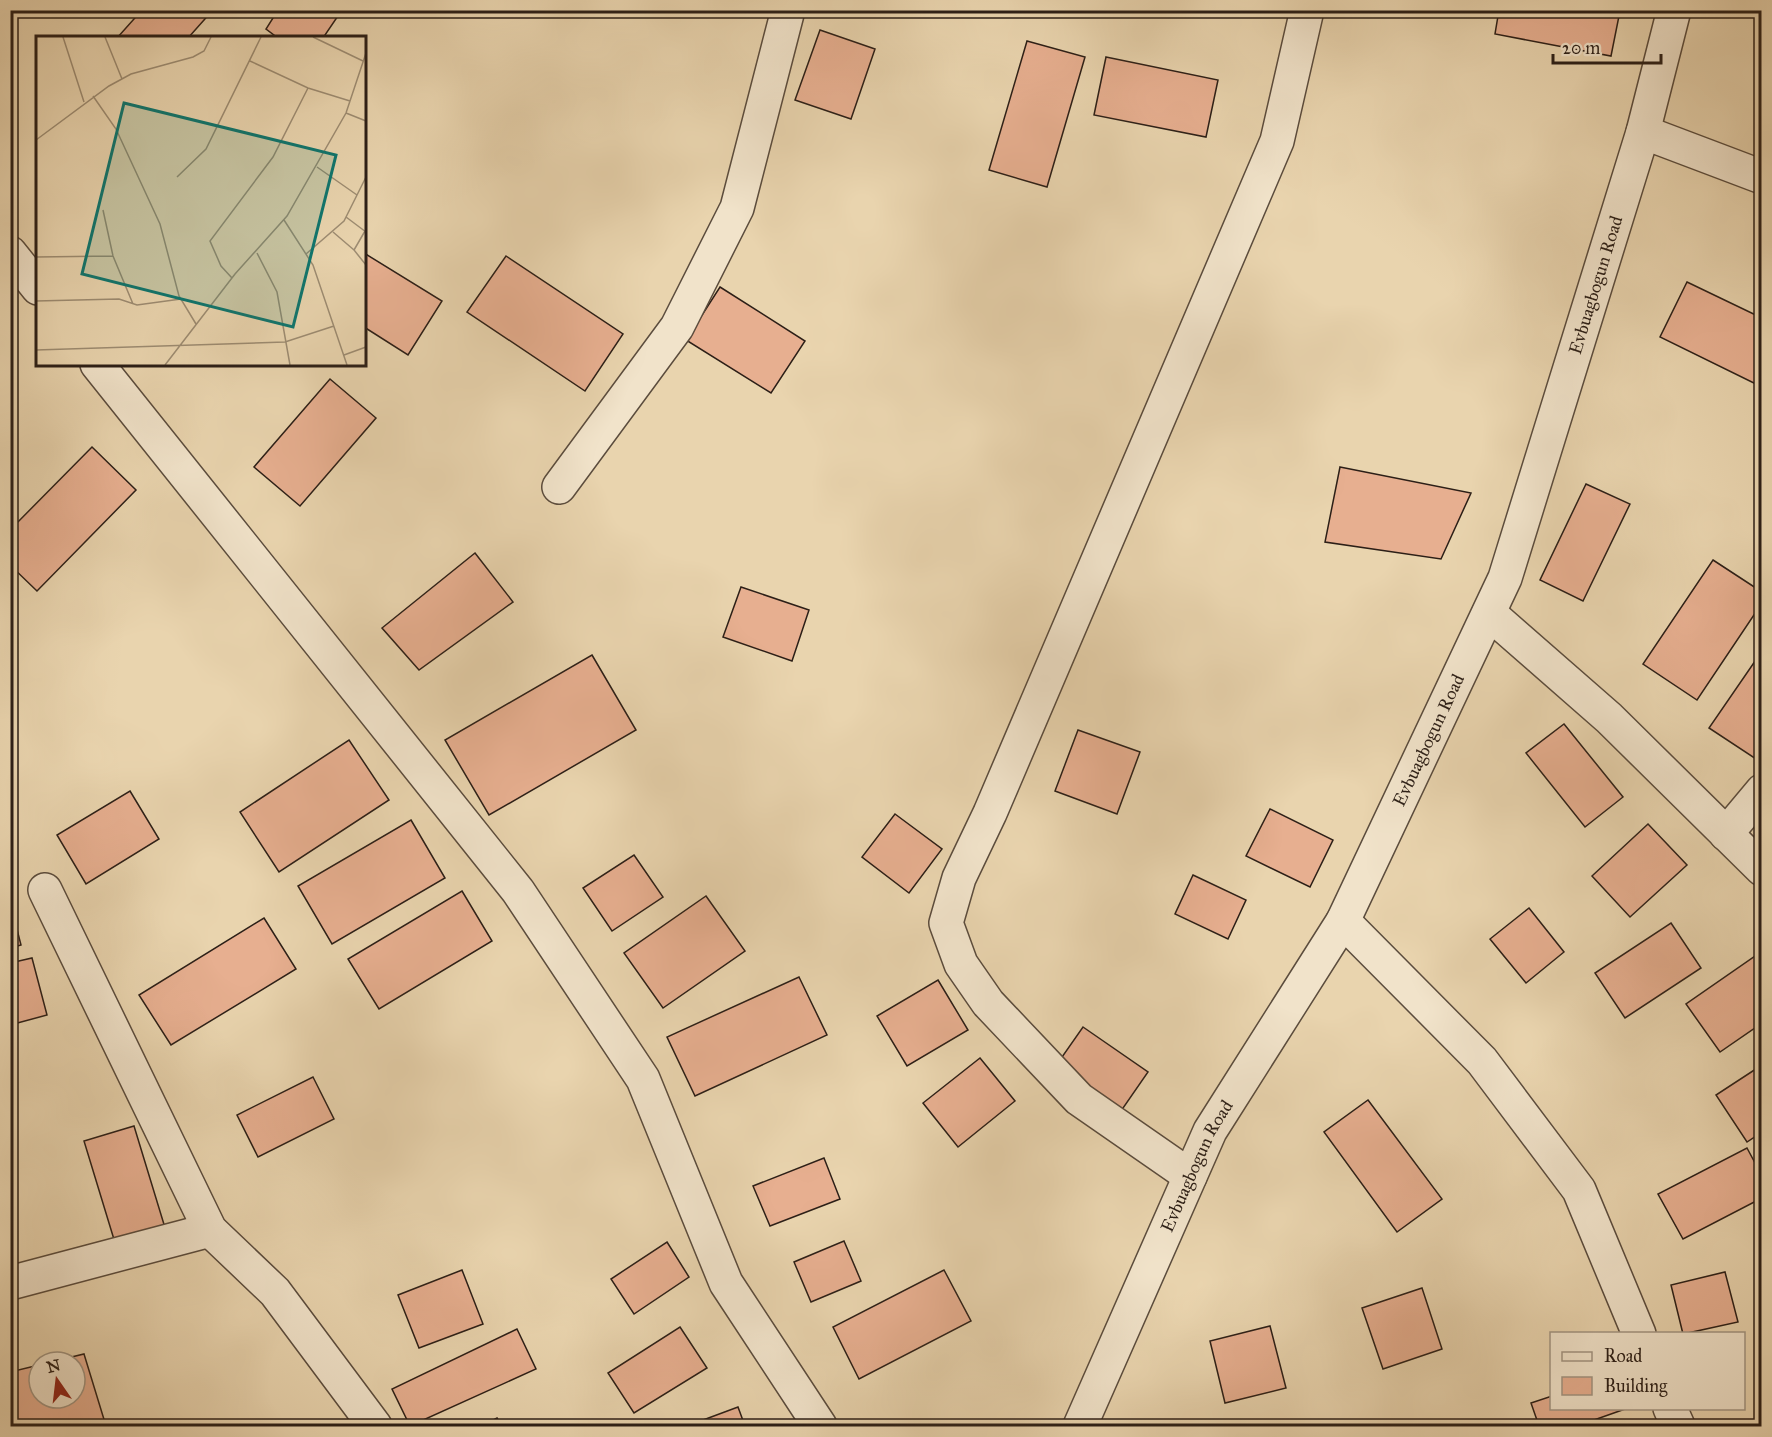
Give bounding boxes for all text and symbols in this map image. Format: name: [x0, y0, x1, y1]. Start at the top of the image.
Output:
scale bar: [1553, 27, 1661, 65]
inset map: [36, 36, 366, 366]
text: 20 m: [1562, 37, 1600, 59]
street label: Evbuagbogun Road: [1564, 213, 1627, 357]
street label: Evbuagbogun Road: [1388, 670, 1469, 810]
street label: Evbuagbogun Road: [1156, 1096, 1238, 1235]
legend: [1550, 1332, 1745, 1410]
text: Road: [1604, 1345, 1642, 1367]
north arrow: [27, 1350, 87, 1410]
text: N: [45, 1355, 63, 1377]
text: Building: [1604, 1375, 1668, 1398]

